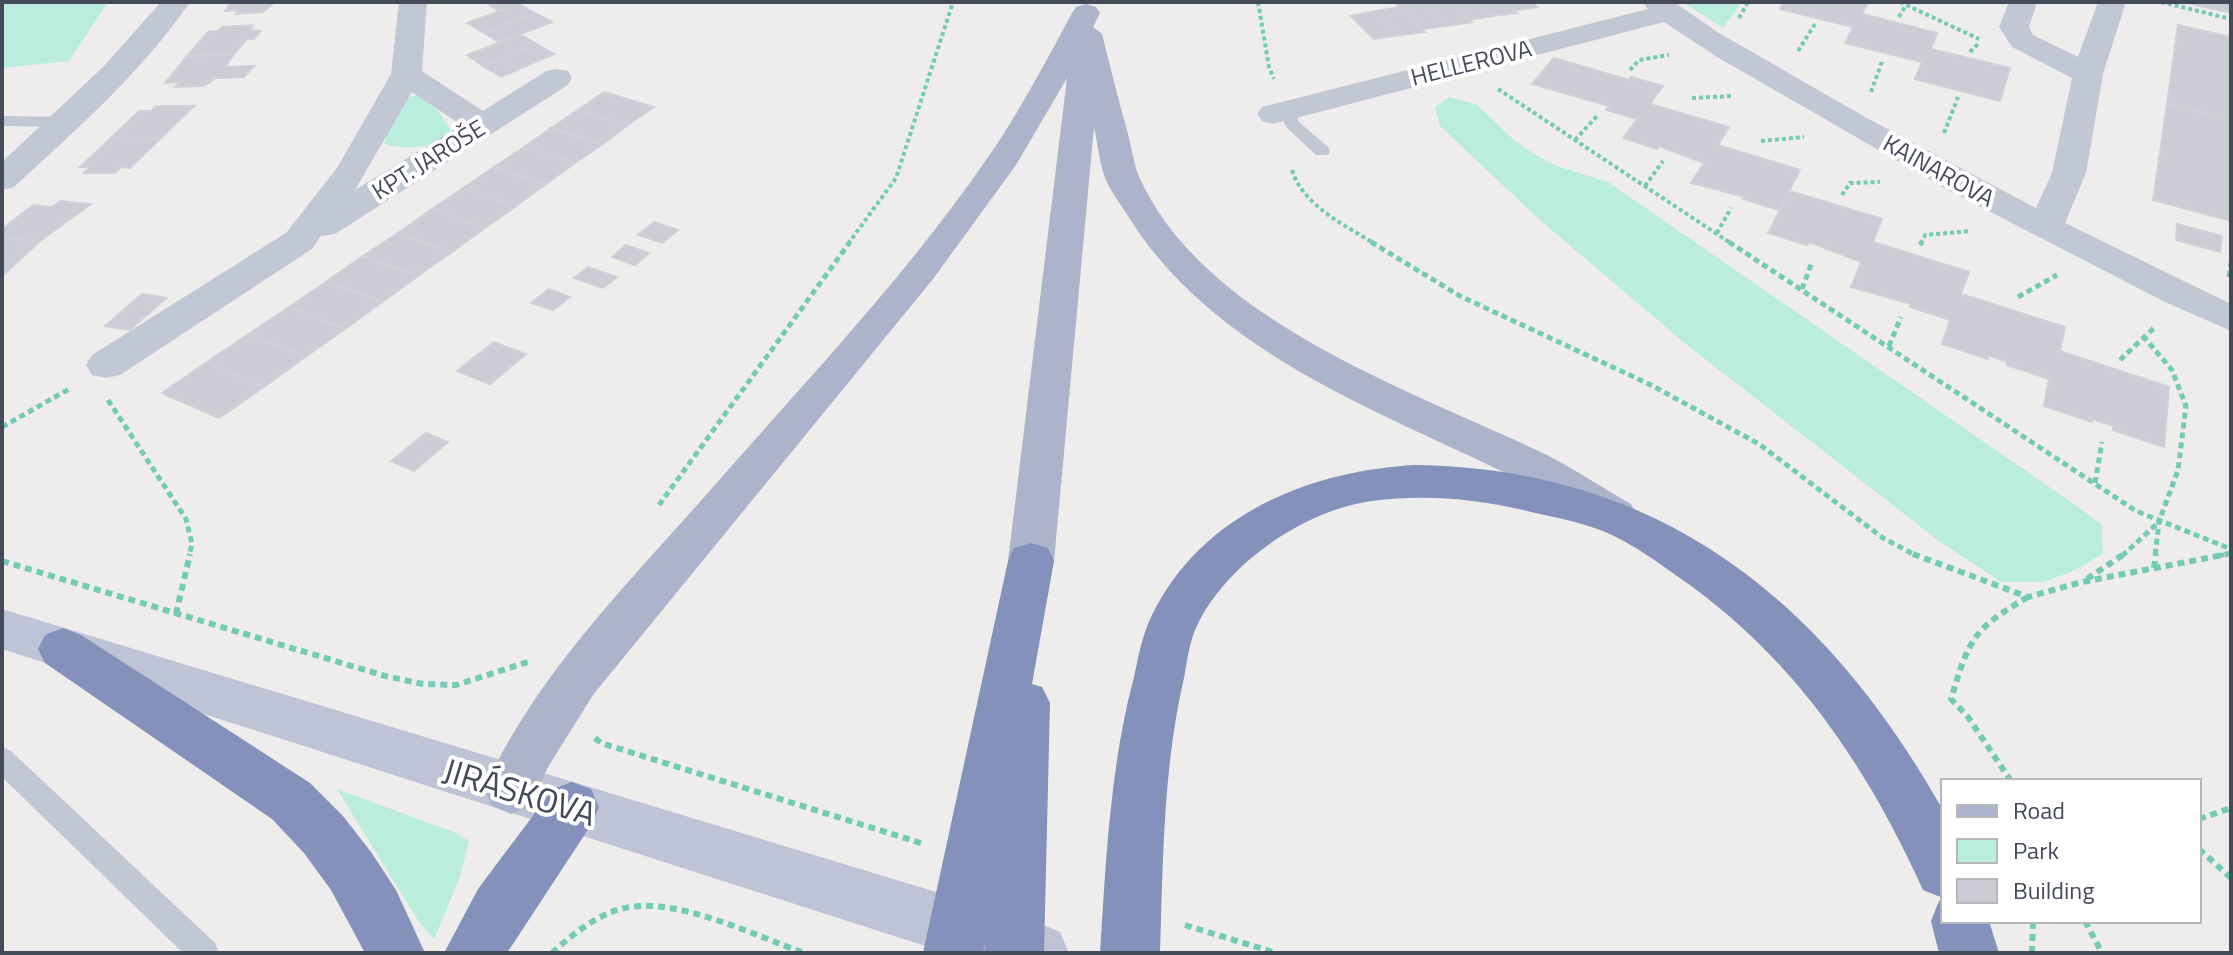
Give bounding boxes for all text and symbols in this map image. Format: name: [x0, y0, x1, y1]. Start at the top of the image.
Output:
street label: HELLEROVA: [1407, 30, 1535, 94]
street label: KPT. JAROŠE: [364, 110, 492, 208]
street label: KAINAROVA: [1877, 125, 2001, 215]
street label: JIRÁSKOVA: [437, 743, 603, 839]
legend: [1941, 779, 2201, 923]
text: Road: [2013, 792, 2065, 828]
text: Park: [2013, 832, 2059, 868]
text: Building: [2013, 872, 2095, 908]

